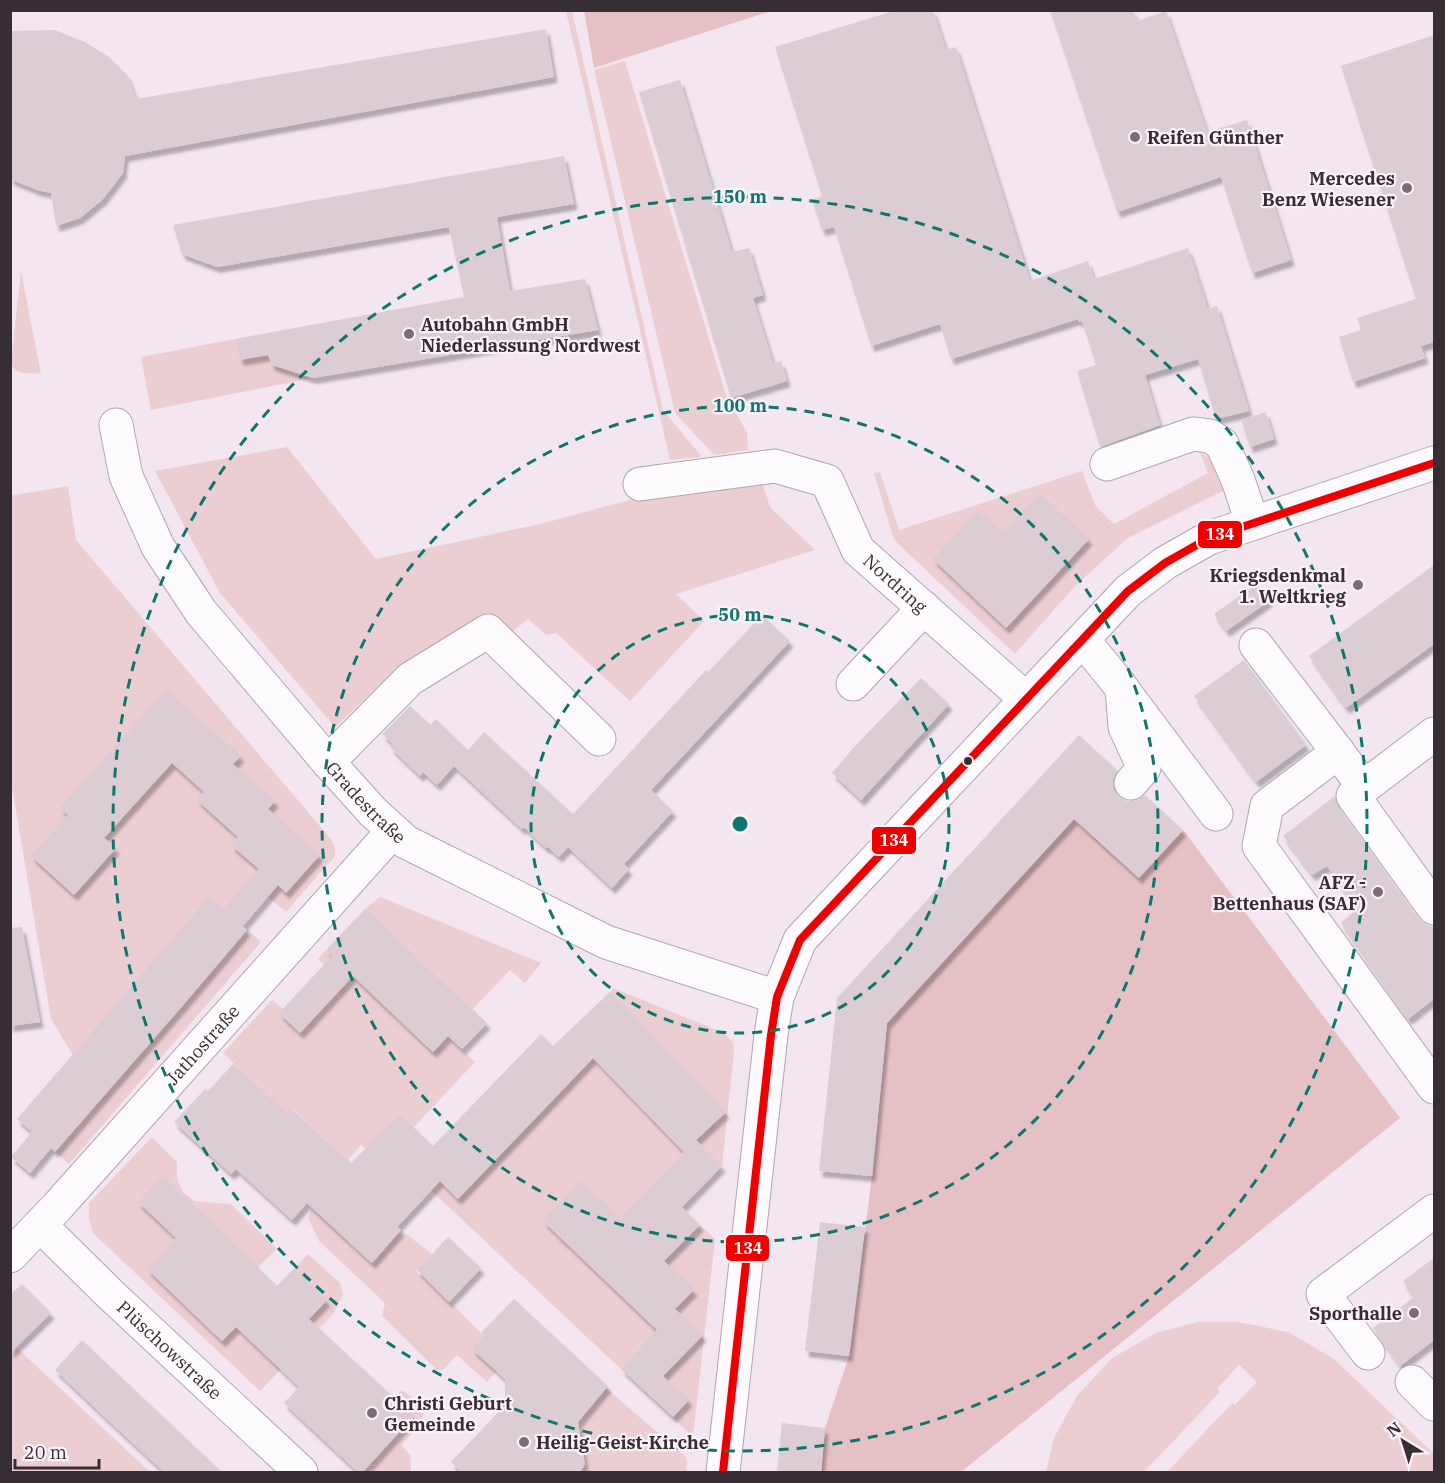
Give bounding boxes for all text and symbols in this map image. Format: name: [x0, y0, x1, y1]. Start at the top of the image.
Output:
place label: Reifen Günther: [1147, 126, 1284, 149]
marker: Reifen Günther: [1128, 130, 1142, 144]
place label: Mercedes Benz Wiesener: [1262, 167, 1395, 211]
marker: Mercedes Benz Wiesener: [1400, 181, 1414, 195]
text: 150 m: [713, 185, 768, 208]
place label: Autobahn GmbH Niederlassung Nordwest: [421, 313, 641, 357]
marker: Autobahn GmbH Niederlassung Nordwest: [402, 327, 416, 341]
text: 100 m: [713, 394, 768, 417]
line badge: 134: [1197, 520, 1243, 549]
text: 134: [1206, 524, 1235, 544]
street label: Nordring: [859, 549, 932, 618]
place label: Kriegsdenkmal 1. Weltkrieg: [1209, 564, 1347, 608]
marker: Kriegsdenkmal 1. Weltkrieg: [1351, 578, 1365, 592]
text: 50 m: [718, 603, 762, 626]
unlabelled marker: [962, 755, 974, 767]
street label: Gradestraße: [321, 756, 411, 848]
centre of rings: [730, 814, 750, 834]
line badge: 134: [871, 826, 917, 855]
text: 134: [880, 830, 909, 850]
place label: AFZ - Bettenhaus (SAF): [1213, 871, 1366, 915]
marker: AFZ - Bettenhaus (SAF): [1371, 885, 1385, 899]
street label: Jathostraße: [161, 1000, 244, 1089]
line badge: 134: [725, 1234, 770, 1262]
text: 134: [734, 1238, 763, 1258]
street label: Plüschowstraße: [112, 1295, 227, 1404]
place label: Sporthalle: [1309, 1302, 1402, 1325]
marker: Sporthalle: [1407, 1306, 1421, 1320]
place label: Christi Geburt Gemeinde: [384, 1392, 512, 1436]
marker: Christi Geburt Gemeinde: [365, 1406, 379, 1420]
north arrow: [1373, 1411, 1433, 1471]
text: N: [1383, 1417, 1405, 1441]
place label: Heilig-Geist-Kirche: [536, 1431, 709, 1454]
scale bar: [15, 1432, 99, 1470]
marker: Heilig-Geist-Kirche: [517, 1435, 531, 1449]
text: 20 m: [24, 1441, 67, 1464]

